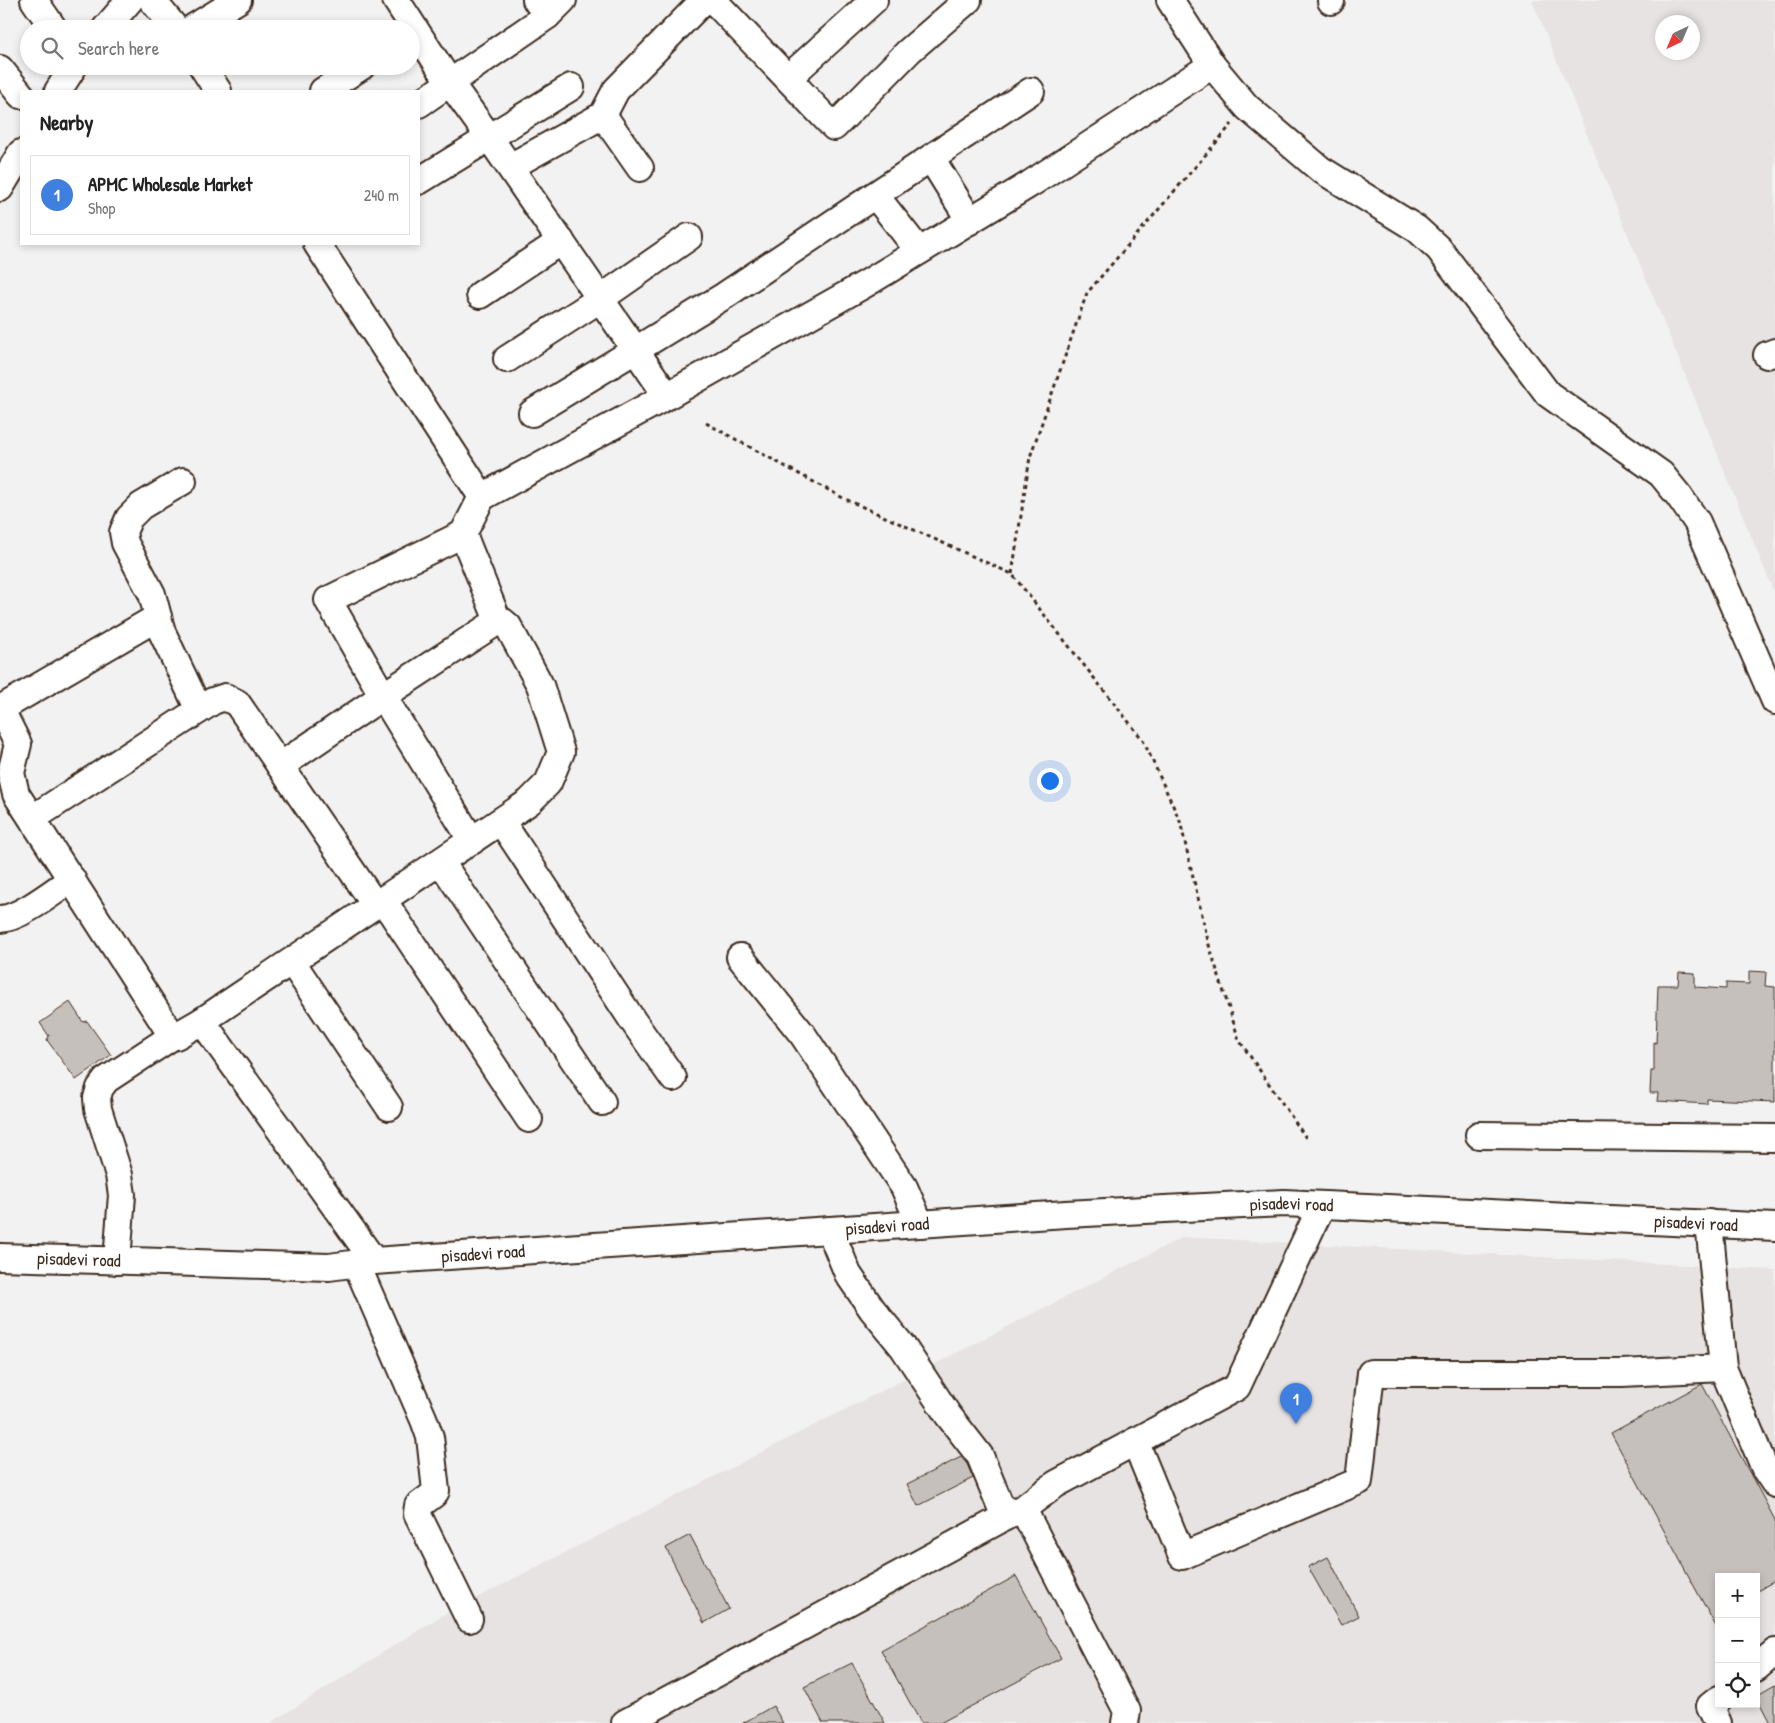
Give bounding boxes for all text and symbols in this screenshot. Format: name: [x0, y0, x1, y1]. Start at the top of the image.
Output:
north arrow: [1655, 15, 1700, 60]
search box: [20, 20, 420, 75]
icon: search: [38, 34, 66, 62]
text: Search here: [78, 35, 159, 61]
text: Nearby: [40, 108, 93, 137]
text: APMC Wholesale Market: [88, 171, 252, 197]
text: 1: [54, 184, 60, 206]
text: 240 m: [364, 184, 399, 206]
text: Shop: [88, 197, 115, 219]
your location: [1037, 768, 1063, 794]
street label: pisadevi road: [1249, 1190, 1334, 1217]
street label: pisadevi road: [1654, 1208, 1738, 1237]
street label: pisadevi road: [845, 1210, 930, 1241]
street label: pisadevi road: [441, 1238, 526, 1268]
street label: pisadevi road: [37, 1245, 121, 1273]
pin: 1: [1280, 1383, 1312, 1424]
map controls: [1715, 1573, 1760, 1708]
button: +: [1715, 1573, 1760, 1618]
button: −: [1715, 1618, 1760, 1663]
button: locate: [1715, 1663, 1760, 1708]

